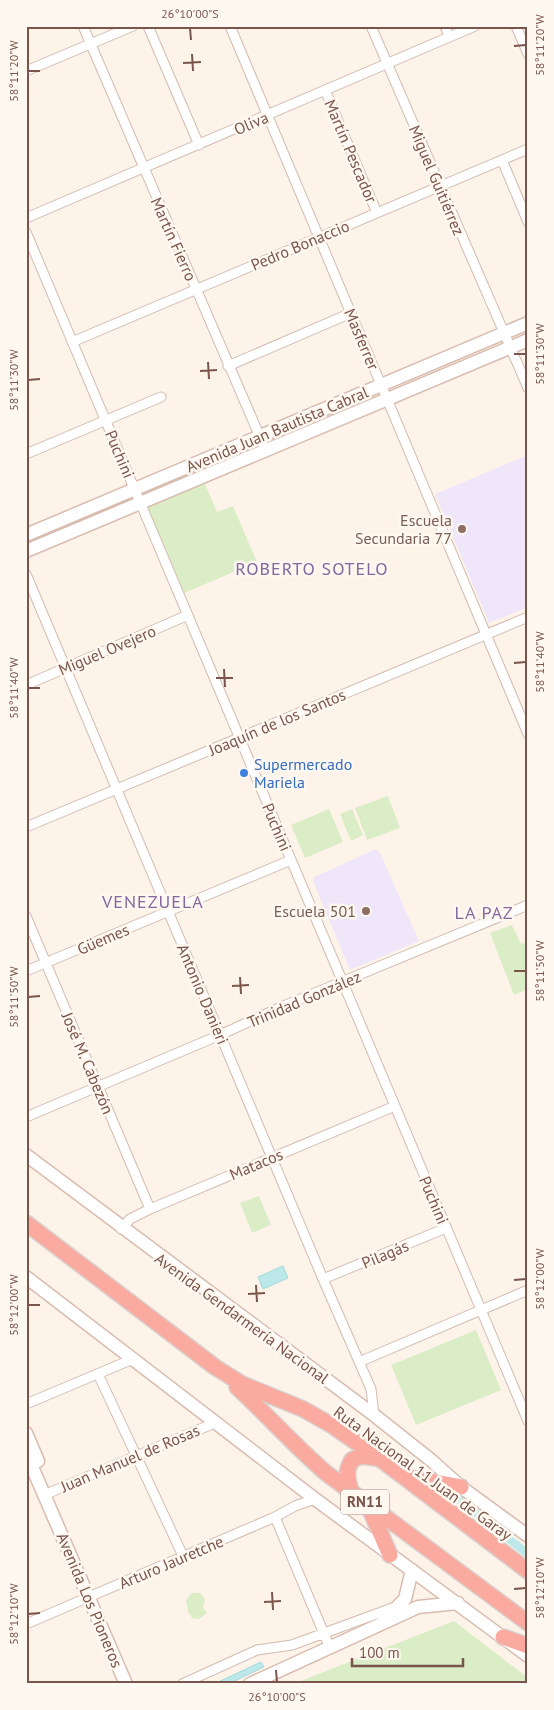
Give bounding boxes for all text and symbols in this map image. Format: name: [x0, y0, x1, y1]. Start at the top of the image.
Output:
text: 26°10'00"S: [161, 6, 219, 21]
text: 58°11'20"W: [532, 14, 547, 76]
text: 58°11'20"W: [6, 40, 21, 102]
street label: Martín Pescador: [320, 96, 382, 206]
street label: Oliva: [231, 107, 271, 139]
street label: Miguel Guitiérrez: [405, 122, 469, 238]
street label: Martín Fierro: [147, 194, 201, 284]
street label: Pedro Bonaccio: [248, 215, 352, 275]
street label: Masferrer: [340, 305, 384, 373]
text: 58°11'30"W: [532, 323, 547, 385]
text: 58°11'30"W: [6, 349, 21, 411]
street label: Avenida Juan Bautista Cabral: [183, 381, 371, 477]
street label: Puchini: [101, 427, 139, 481]
place label: Escuela Secundaria 77: [355, 510, 452, 548]
marker: Escuela Secundaria 77: [456, 523, 468, 535]
district label: ROBERTO SOTELO: [235, 557, 389, 580]
street label: Miguel Ovejero: [55, 620, 159, 680]
text: 58°11'40"W: [532, 631, 547, 693]
text: 58°11'40"W: [6, 657, 21, 719]
street label: Joaquín de los Santos: [205, 684, 349, 760]
place label: Supermercado Mariela: [254, 754, 352, 792]
marker: Supermercado Mariela: [238, 767, 250, 779]
street label: Puchini: [258, 800, 296, 854]
district label: VENEZUELA: [101, 890, 204, 913]
place label: Escuela 501: [274, 901, 356, 921]
district label: LA PAZ: [454, 901, 514, 924]
marker: Escuela 501: [360, 905, 372, 917]
street label: Güemes: [74, 919, 132, 959]
text: 58°11'50"W: [532, 940, 547, 1002]
street label: Antonio Danieri: [173, 941, 233, 1047]
text: 58°11'50"W: [6, 966, 21, 1028]
street label: Trinidad González: [244, 966, 364, 1032]
street label: José M. Cabezón: [57, 1008, 119, 1117]
street label: Matacos: [226, 1144, 286, 1184]
street label: Puchini: [415, 1173, 453, 1227]
street label: Pilagás: [358, 1235, 412, 1273]
street label: Avenida Gendarmería Nacional: [151, 1248, 333, 1388]
text: 58°12'00"W: [532, 1248, 547, 1310]
text: 58°12'00"W: [6, 1274, 21, 1336]
street label: Ruta Nacional 11 Juan de Garay: [330, 1402, 517, 1545]
street label: Juan Manuel de Rosas: [57, 1420, 203, 1497]
road number: RN11: [341, 1490, 389, 1514]
street label: Avenida Los Pioneros: [53, 1529, 128, 1671]
street label: Arturo Jauretche: [116, 1531, 226, 1593]
text: 58°12'10"W: [532, 1557, 547, 1619]
text: 58°12'10"W: [6, 1583, 21, 1645]
scale bar: [352, 1635, 463, 1667]
text: 100 m: [359, 1643, 400, 1662]
text: 26°10'00"S: [248, 1689, 306, 1704]

